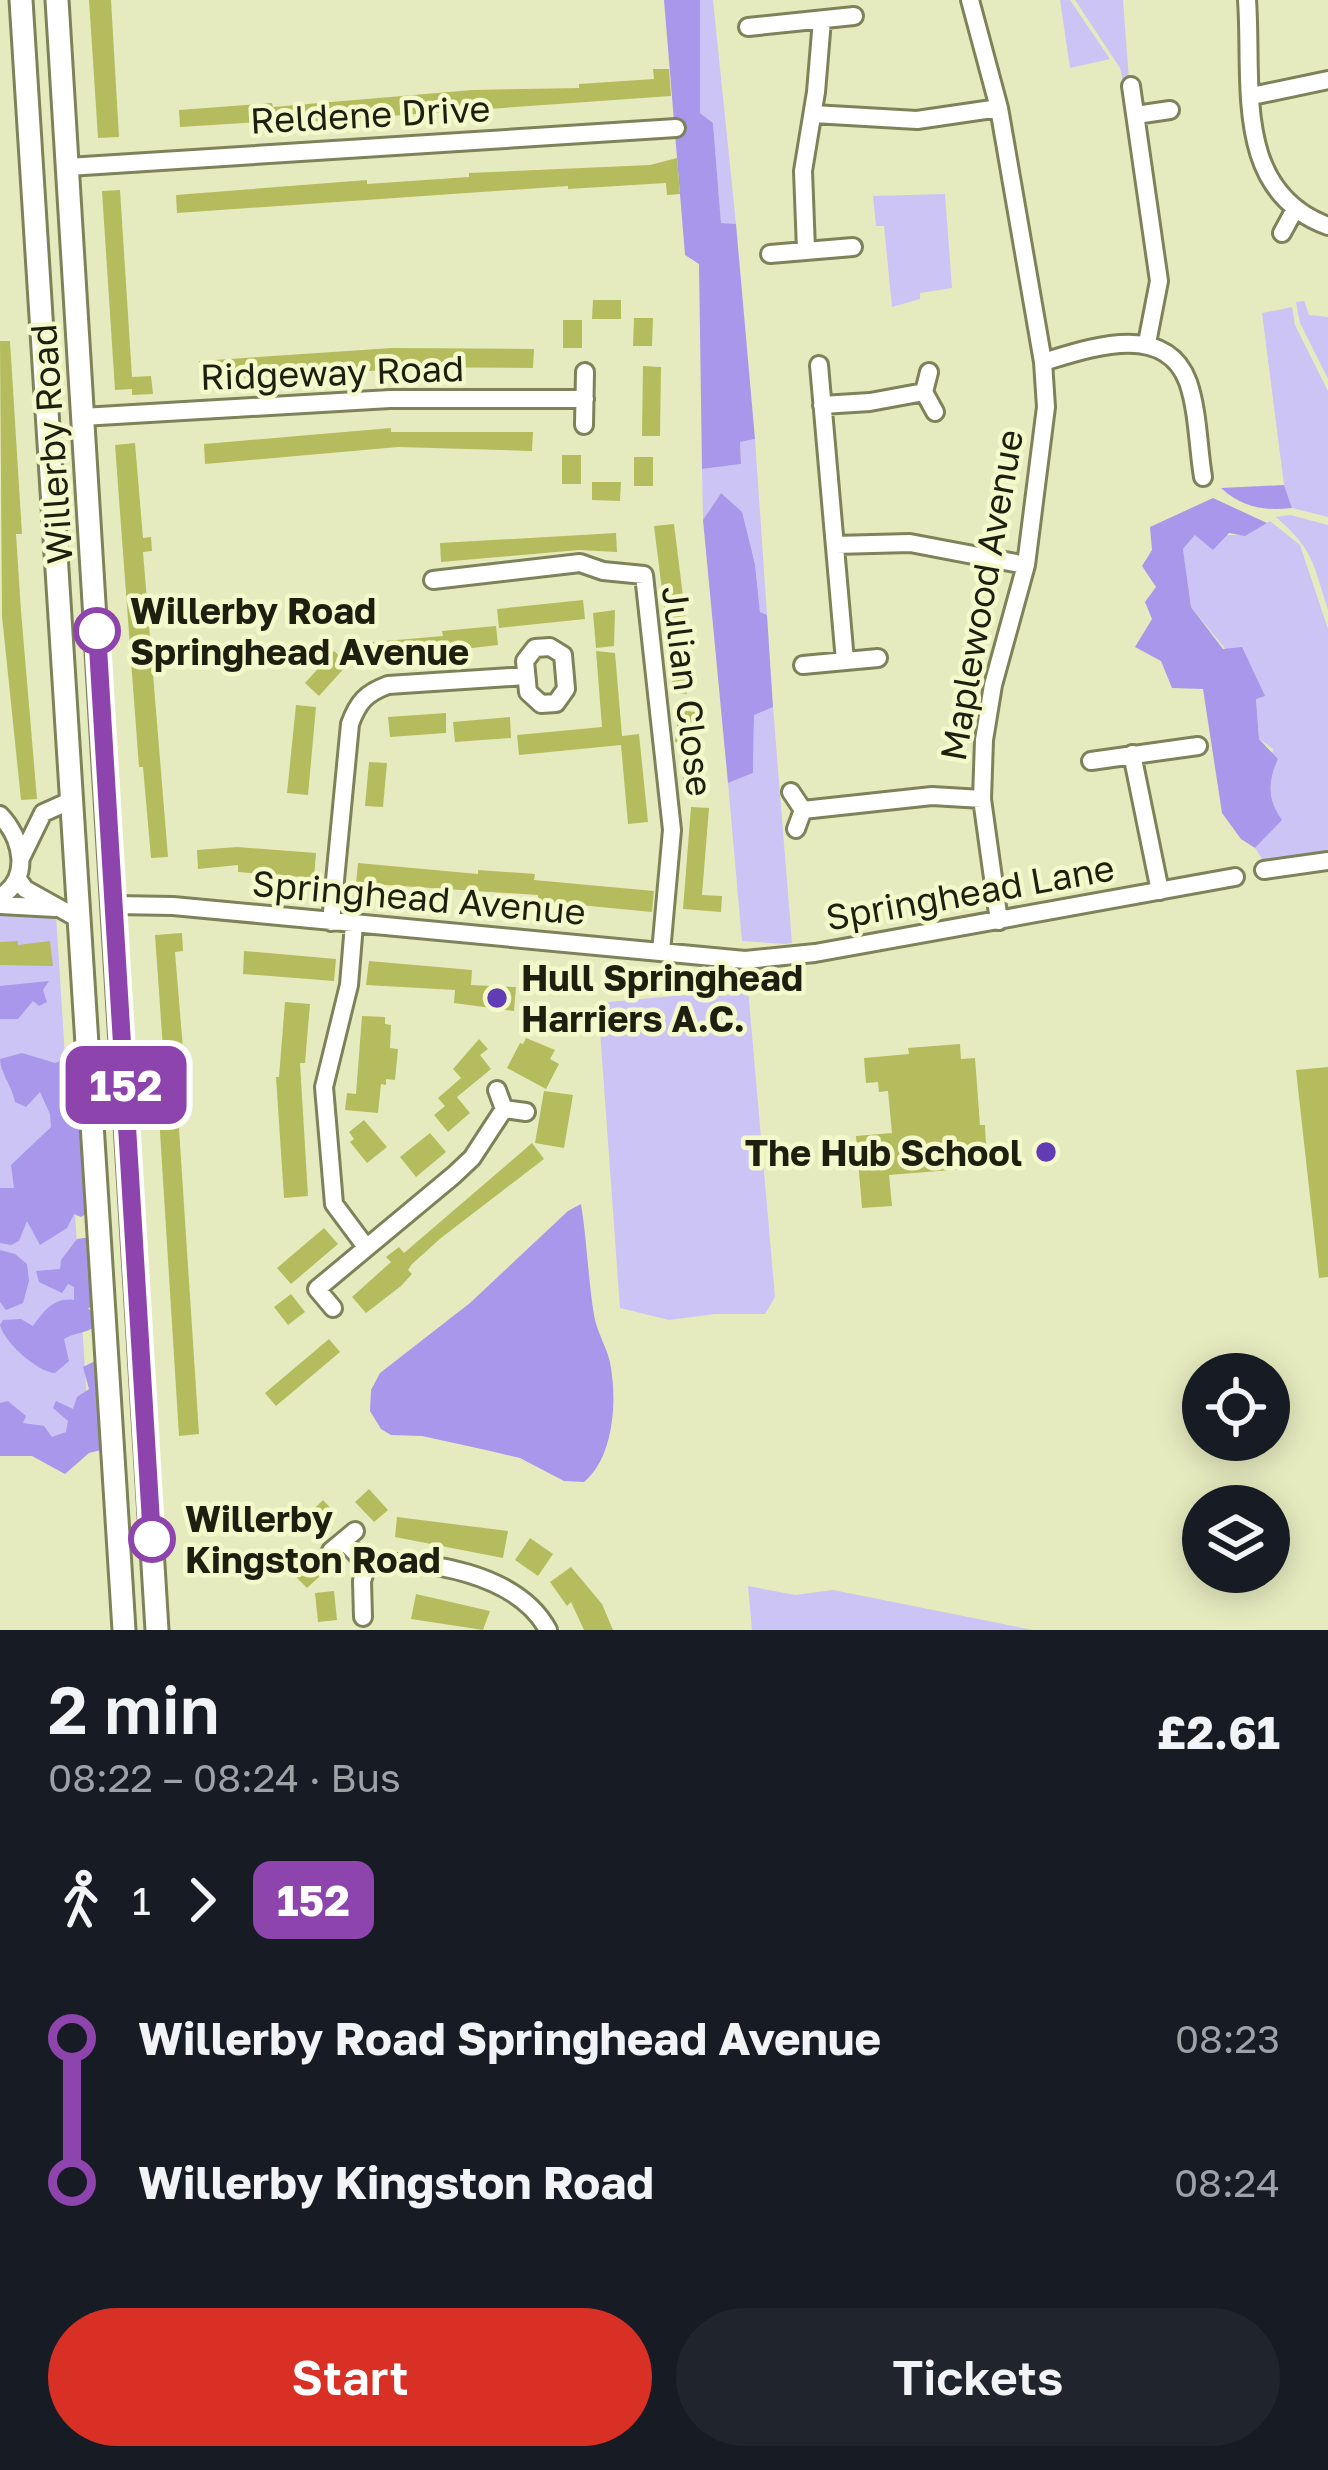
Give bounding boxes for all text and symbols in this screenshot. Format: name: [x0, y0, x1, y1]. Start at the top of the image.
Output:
street label: Reldene Drive: [249, 86, 491, 142]
street label: Willerby Road: [21, 322, 81, 566]
street label: Ridgeway Road: [199, 346, 465, 398]
street label: Maplewood Avenue: [931, 426, 1031, 764]
street label: Julian Close: [654, 583, 722, 799]
place label: Willerby Road Springhead Avenue: [130, 589, 469, 673]
marker: Willerby Road Springhead Avenue: [75, 609, 119, 653]
street label: Springhead Lane: [823, 845, 1117, 939]
street label: Springhead Avenue: [250, 861, 588, 933]
place label: Hull Springhead Harriers A.C.: [521, 956, 803, 1040]
marker: Hull Springhead Harriers A.C.: [484, 985, 510, 1011]
line badge: 152: [57, 1046, 195, 1124]
text: 152: [90, 1060, 162, 1110]
place label: The Hub School: [745, 1131, 1022, 1174]
marker: The Hub School: [1033, 1139, 1059, 1165]
map controls: [1182, 1353, 1290, 1593]
button: locate: [1182, 1353, 1290, 1461]
button: layers: [1182, 1485, 1290, 1593]
place label: Willerby Kingston Road: [185, 1497, 441, 1581]
marker: Willerby Kingston Road: [130, 1517, 174, 1561]
text: 2 min: [48, 1669, 220, 1749]
text: £2.61: [1157, 1705, 1280, 1759]
text: 08:22 – 08:24 · Bus: [48, 1754, 401, 1801]
icon: walk: [48, 1867, 114, 1933]
icon: forward: [169, 1867, 235, 1933]
text: 152: [277, 1875, 350, 1925]
text: 1: [132, 1877, 151, 1924]
text: Willerby Road Springhead Avenue: [138, 2011, 881, 2065]
text: 08:23: [1175, 2015, 1280, 2062]
text: Willerby Kingston Road: [138, 2155, 654, 2209]
text: 08:24: [1174, 2159, 1280, 2206]
button: Start: [48, 2308, 652, 2446]
button: Tickets: [676, 2308, 1280, 2446]

